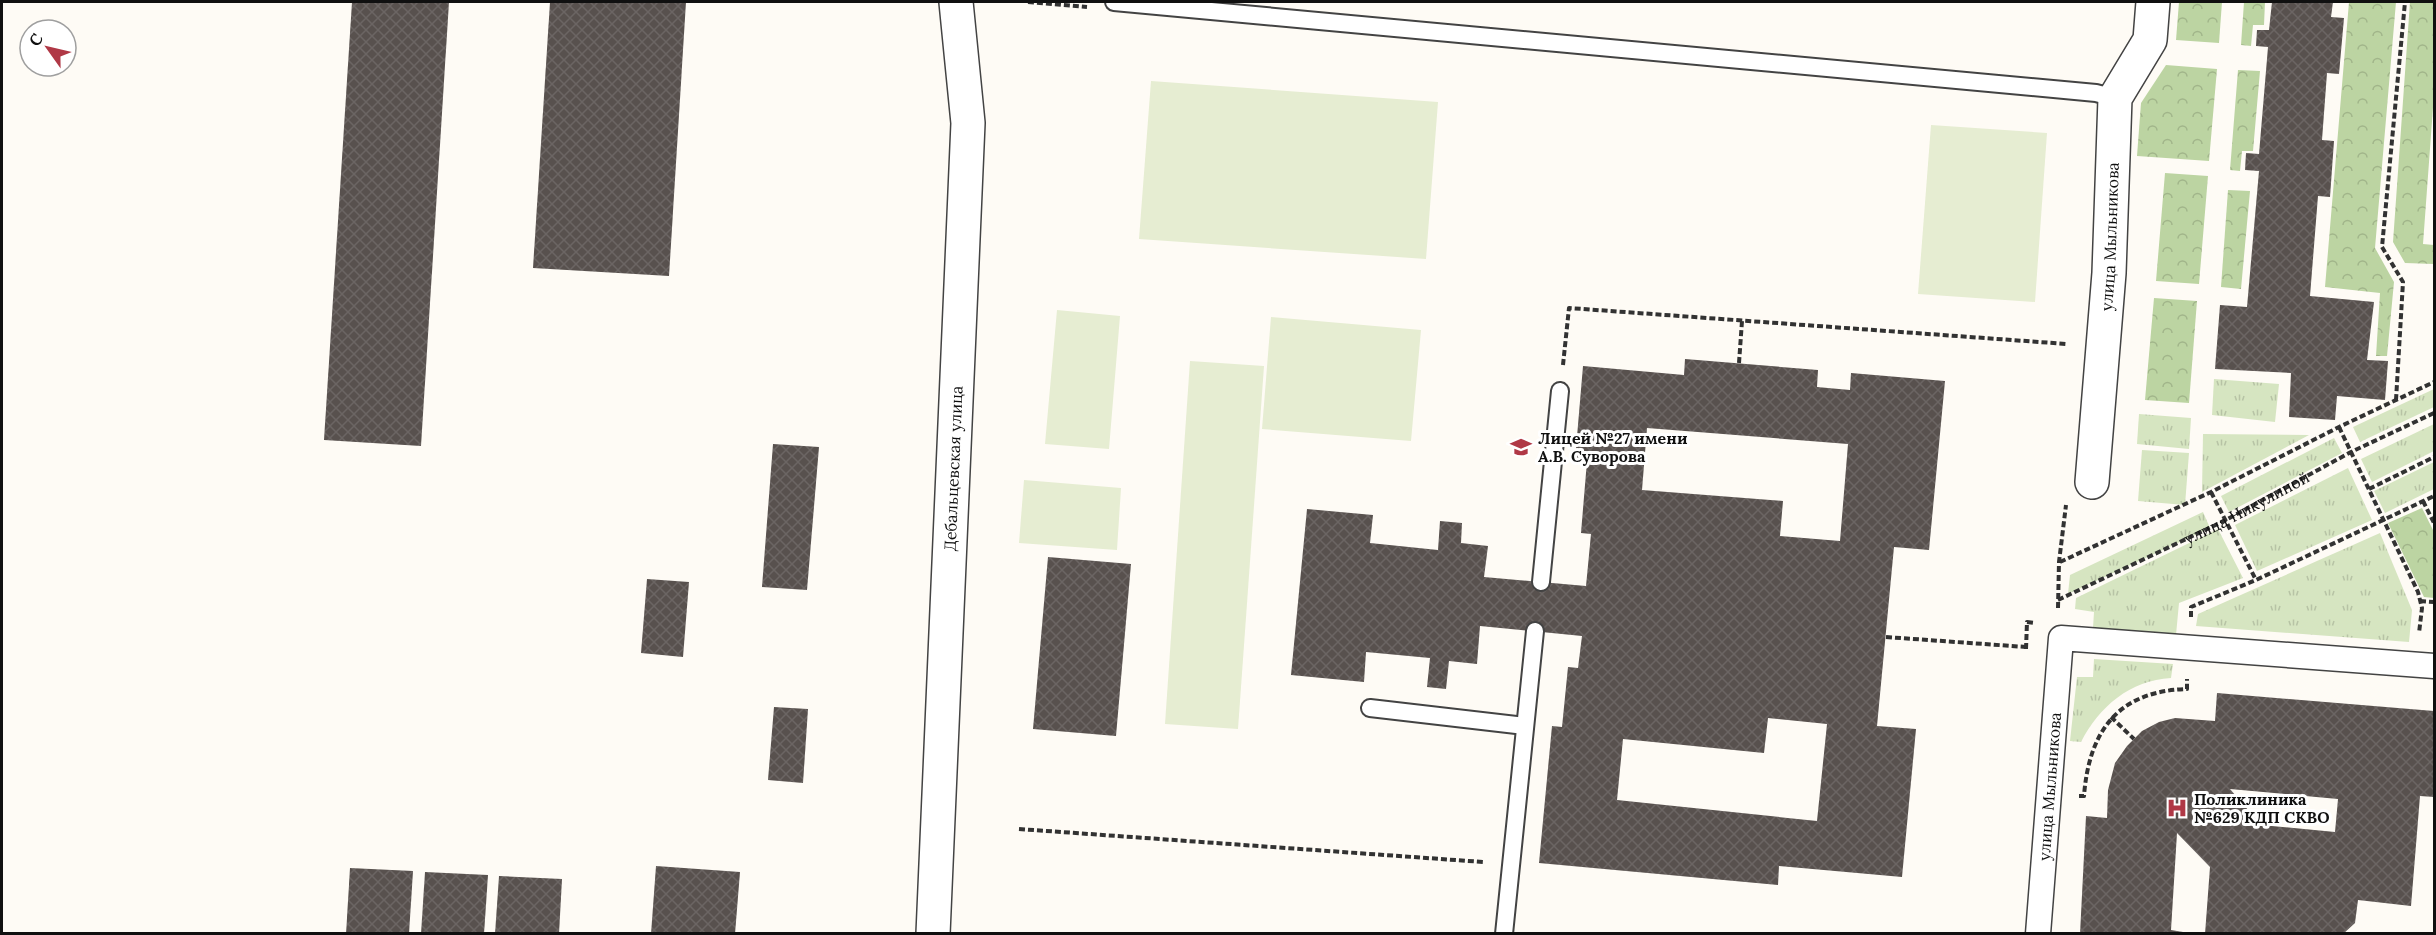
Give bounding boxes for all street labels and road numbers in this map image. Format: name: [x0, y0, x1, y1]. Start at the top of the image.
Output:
street label: улица Мыльникова: [2096, 162, 2123, 312]
street label: Дебальцевская улица: [940, 385, 967, 552]
street label: улица Никулиной: [2181, 467, 2313, 549]
street label: улица Мыльникова: [2034, 711, 2065, 861]

